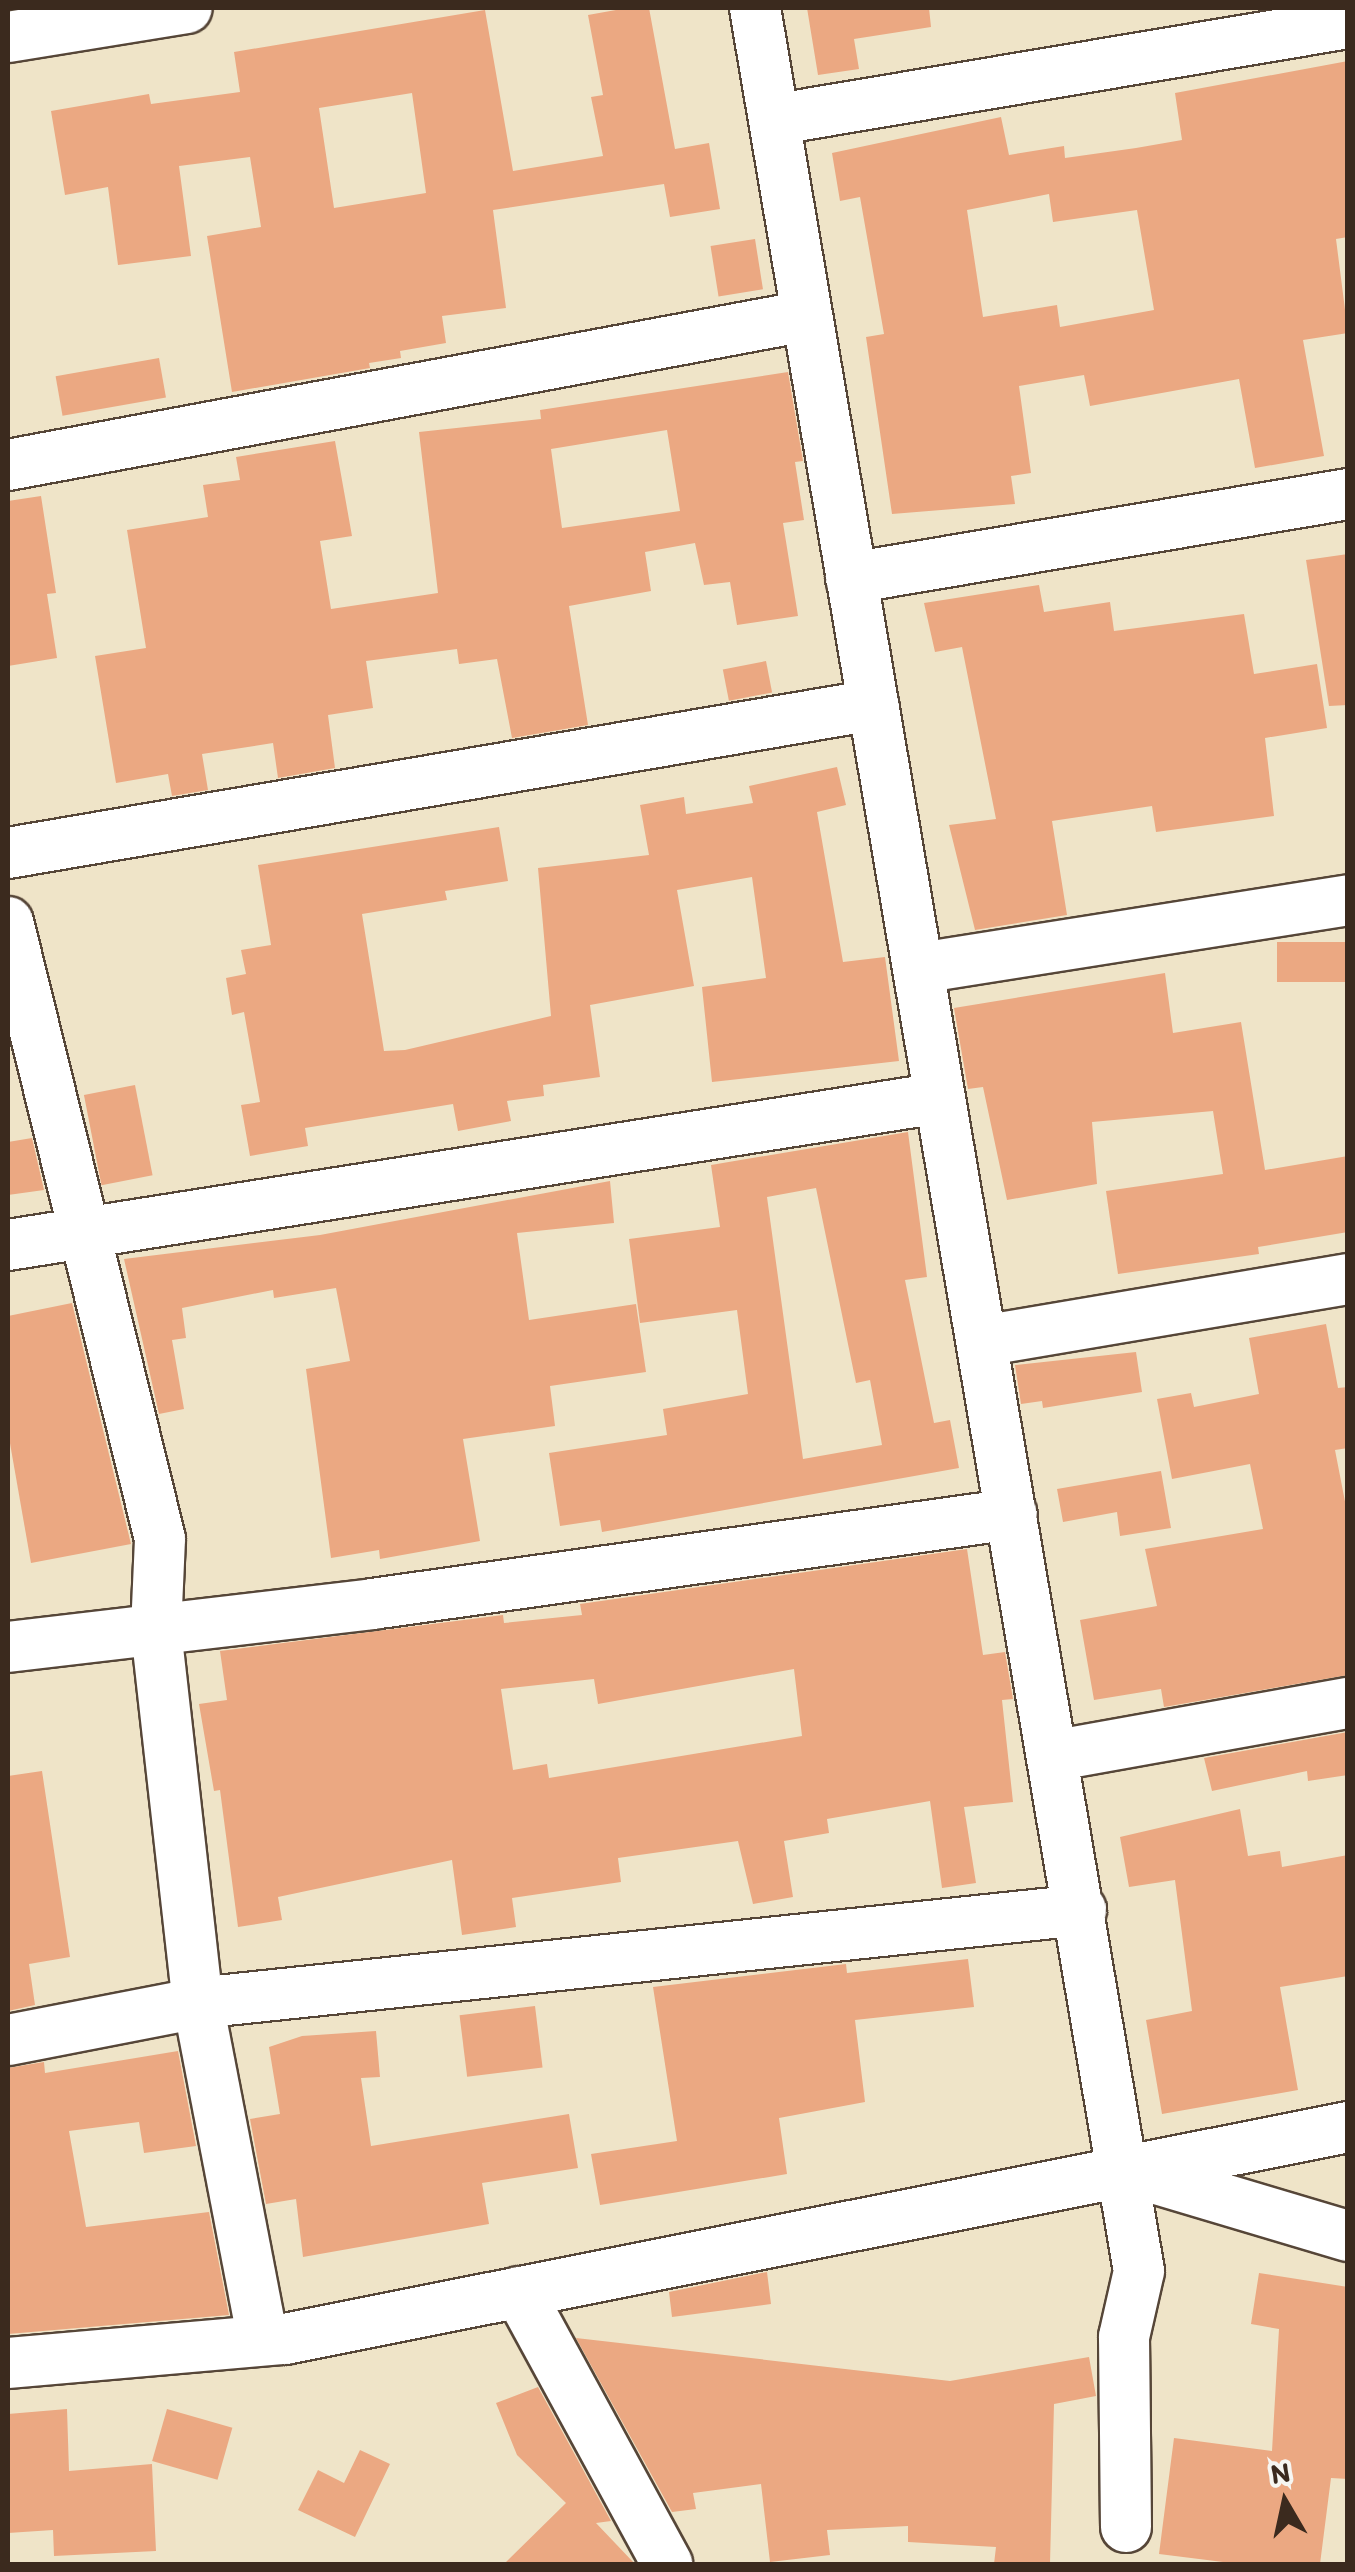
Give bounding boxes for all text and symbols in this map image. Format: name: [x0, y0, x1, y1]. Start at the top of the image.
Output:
north arrow: [1235, 2452, 1335, 2552]
text: N: [1268, 2454, 1292, 2491]

